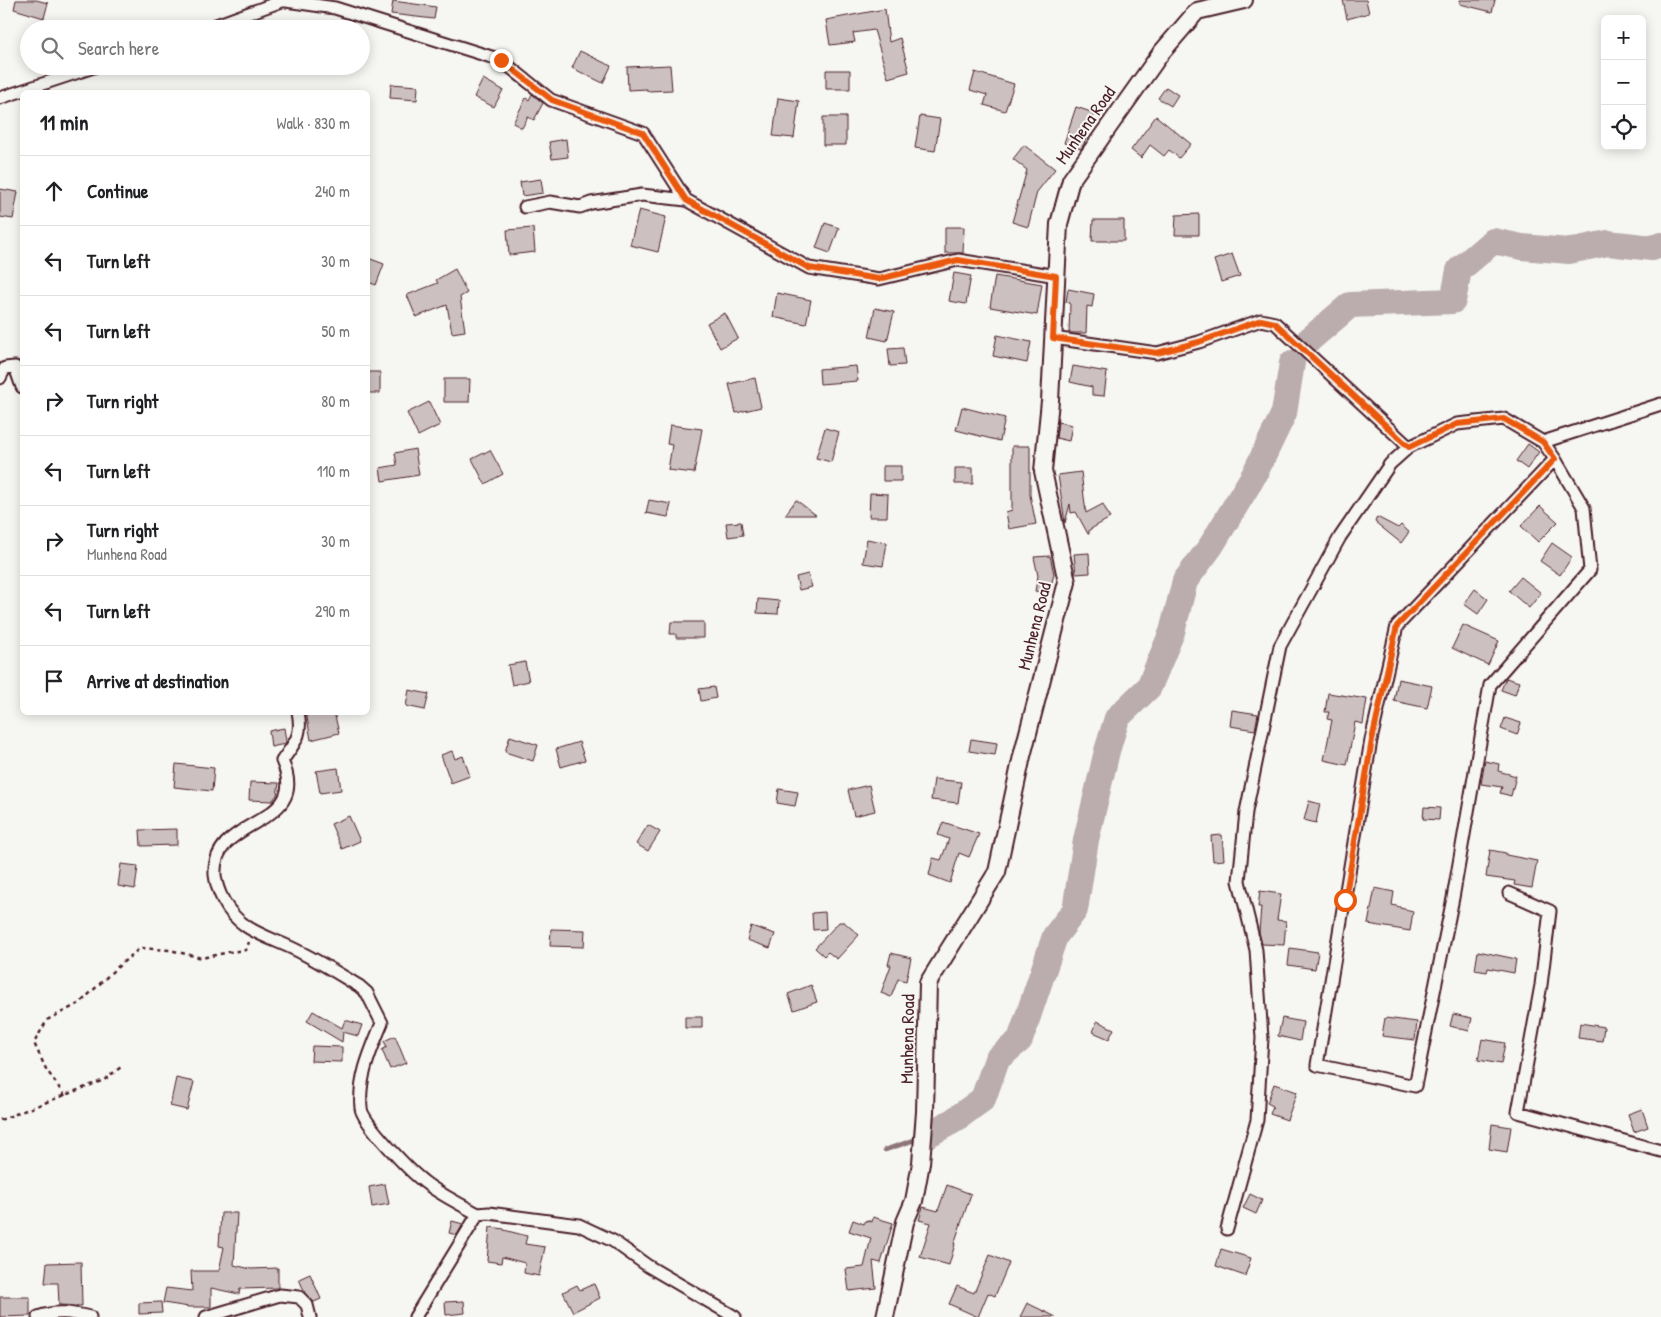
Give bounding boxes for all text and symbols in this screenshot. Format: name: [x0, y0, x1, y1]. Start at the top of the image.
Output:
map controls: [1601, 15, 1646, 150]
button: +: [1601, 15, 1646, 60]
search box: [20, 20, 370, 75]
icon: search: [38, 34, 66, 62]
text: Search here: [78, 35, 159, 61]
route end: [490, 49, 513, 72]
button: −: [1601, 60, 1646, 105]
street label: Munhena Road: [1049, 81, 1121, 169]
button: locate: [1601, 105, 1646, 150]
text: 11 min: [40, 108, 89, 137]
text: Walk · 830 m: [277, 112, 350, 134]
icon: ahead: [40, 177, 68, 205]
text: Continue: [87, 178, 148, 204]
text: 240 m: [315, 180, 350, 202]
icon: left: [40, 247, 68, 275]
text: Turn left: [87, 248, 150, 274]
text: 30 m: [321, 250, 350, 272]
icon: left: [40, 317, 68, 345]
text: Turn left: [87, 318, 150, 344]
text: 50 m: [322, 320, 350, 342]
icon: right: [40, 387, 68, 415]
text: Turn right: [87, 388, 158, 414]
text: 80 m: [321, 390, 350, 412]
icon: left: [40, 457, 68, 485]
text: Turn left: [87, 458, 150, 484]
text: 110 m: [317, 460, 350, 482]
text: Turn right: [87, 517, 158, 543]
icon: right: [40, 527, 68, 555]
text: 30 m: [321, 530, 350, 552]
text: Munhena Road: [87, 543, 167, 565]
street label: Munhena Road: [1011, 580, 1057, 672]
icon: left: [40, 597, 68, 625]
text: Turn left: [87, 598, 150, 624]
text: 290 m: [315, 600, 350, 622]
icon: arrive: [40, 667, 68, 695]
text: Arrive at destination: [87, 668, 229, 694]
route start: [1334, 889, 1357, 912]
street label: Munhena Road: [894, 994, 920, 1084]

